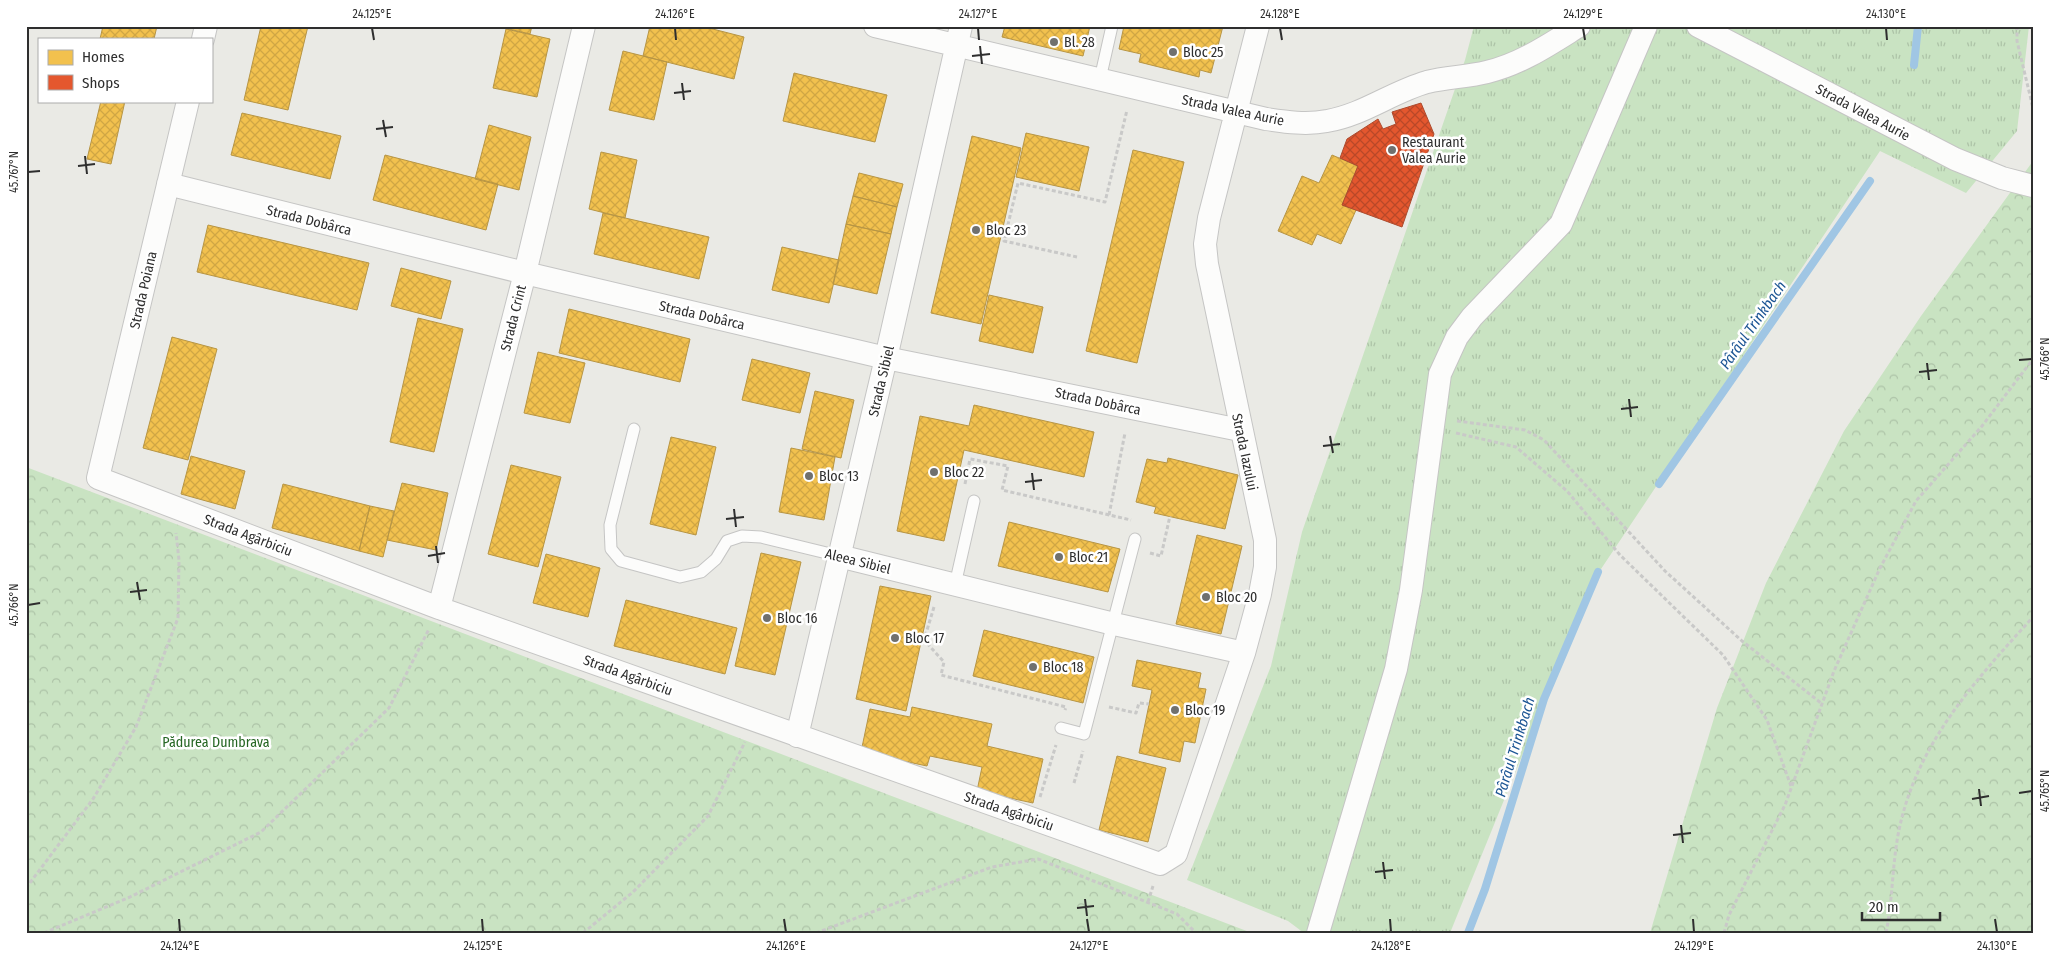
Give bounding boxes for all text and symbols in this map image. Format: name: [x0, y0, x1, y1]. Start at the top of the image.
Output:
text: 24.125°E: [353, 7, 392, 21]
text: 24.126°E: [655, 7, 695, 21]
text: 24.127°E: [959, 7, 998, 21]
text: 24.128°E: [1260, 7, 1300, 21]
text: 24.129°E: [1563, 7, 1603, 21]
text: 24.130°E: [1866, 7, 1906, 21]
place label: Bl. 28: [1064, 34, 1095, 51]
marker: Bl. 28: [1048, 36, 1060, 48]
legend: [38, 38, 212, 102]
place label: Bloc 25: [1183, 44, 1224, 61]
marker: Bloc 25: [1167, 46, 1179, 58]
text: Homes: [82, 48, 124, 66]
text: Shops: [82, 74, 120, 92]
street label: Strada Valea Aurie: [1813, 80, 1913, 144]
street label: Strada Valea Aurie: [1180, 91, 1286, 130]
place label: Restaurant Valea Aurie: [1402, 134, 1466, 167]
marker: Restaurant Valea Aurie: [1386, 144, 1398, 156]
text: 45.767°N: [7, 151, 21, 193]
street label: Strada Dobârca: [264, 202, 353, 239]
place label: Bloc 23: [986, 222, 1026, 239]
marker: Bloc 23: [970, 224, 982, 236]
street label: Strada Poiana: [126, 249, 161, 331]
water label: Pârâul Trinkbach: [1716, 277, 1790, 373]
street label: Strada Crint: [497, 283, 530, 353]
street label: Strada Dobârca: [657, 297, 747, 334]
text: 45.766°N: [2038, 337, 2052, 381]
street label: Strada Sibiel: [865, 344, 898, 418]
street label: Strada Dobârca: [1053, 384, 1143, 419]
street label: Strada Iazului: [1228, 412, 1261, 492]
place label: Bloc 22: [944, 464, 984, 481]
marker: Bloc 22: [928, 466, 940, 478]
place label: Bloc 13: [819, 468, 859, 485]
marker: Bloc 13: [803, 470, 815, 482]
street label: Strada Agârbiciu: [201, 511, 295, 560]
street label: Aleea Sibiel: [823, 545, 893, 578]
place label: Bloc 21: [1069, 549, 1108, 566]
marker: Bloc 21: [1053, 551, 1065, 563]
text: 45.766°N: [7, 583, 21, 627]
place label: Bloc 20: [1216, 589, 1257, 606]
marker: Bloc 20: [1200, 591, 1212, 603]
place label: Bloc 16: [777, 610, 817, 627]
marker: Bloc 16: [761, 612, 773, 624]
place label: Bloc 17: [905, 630, 944, 647]
marker: Bloc 17: [889, 632, 901, 644]
street label: Strada Agârbiciu: [581, 651, 675, 699]
place label: Bloc 18: [1043, 659, 1083, 676]
marker: Bloc 18: [1027, 661, 1039, 673]
water label: Pârâul Trinkbach: [1491, 695, 1539, 799]
place label: Bloc 19: [1185, 702, 1225, 719]
marker: Bloc 19: [1169, 704, 1181, 716]
park label: Pădurea Dumbrava: [162, 734, 270, 751]
text: 45.765°N: [2038, 770, 2052, 812]
street label: Strada Agârbiciu: [962, 788, 1056, 835]
scale bar: [1862, 889, 1939, 921]
text: 20 m: [1869, 898, 1899, 916]
text: 24.124°E: [160, 939, 200, 953]
text: 24.125°E: [464, 939, 503, 953]
text: 24.126°E: [766, 939, 806, 953]
text: 24.127°E: [1070, 939, 1109, 953]
text: 24.128°E: [1371, 939, 1411, 953]
text: 24.129°E: [1674, 939, 1714, 953]
text: 24.130°E: [1977, 939, 2017, 953]

